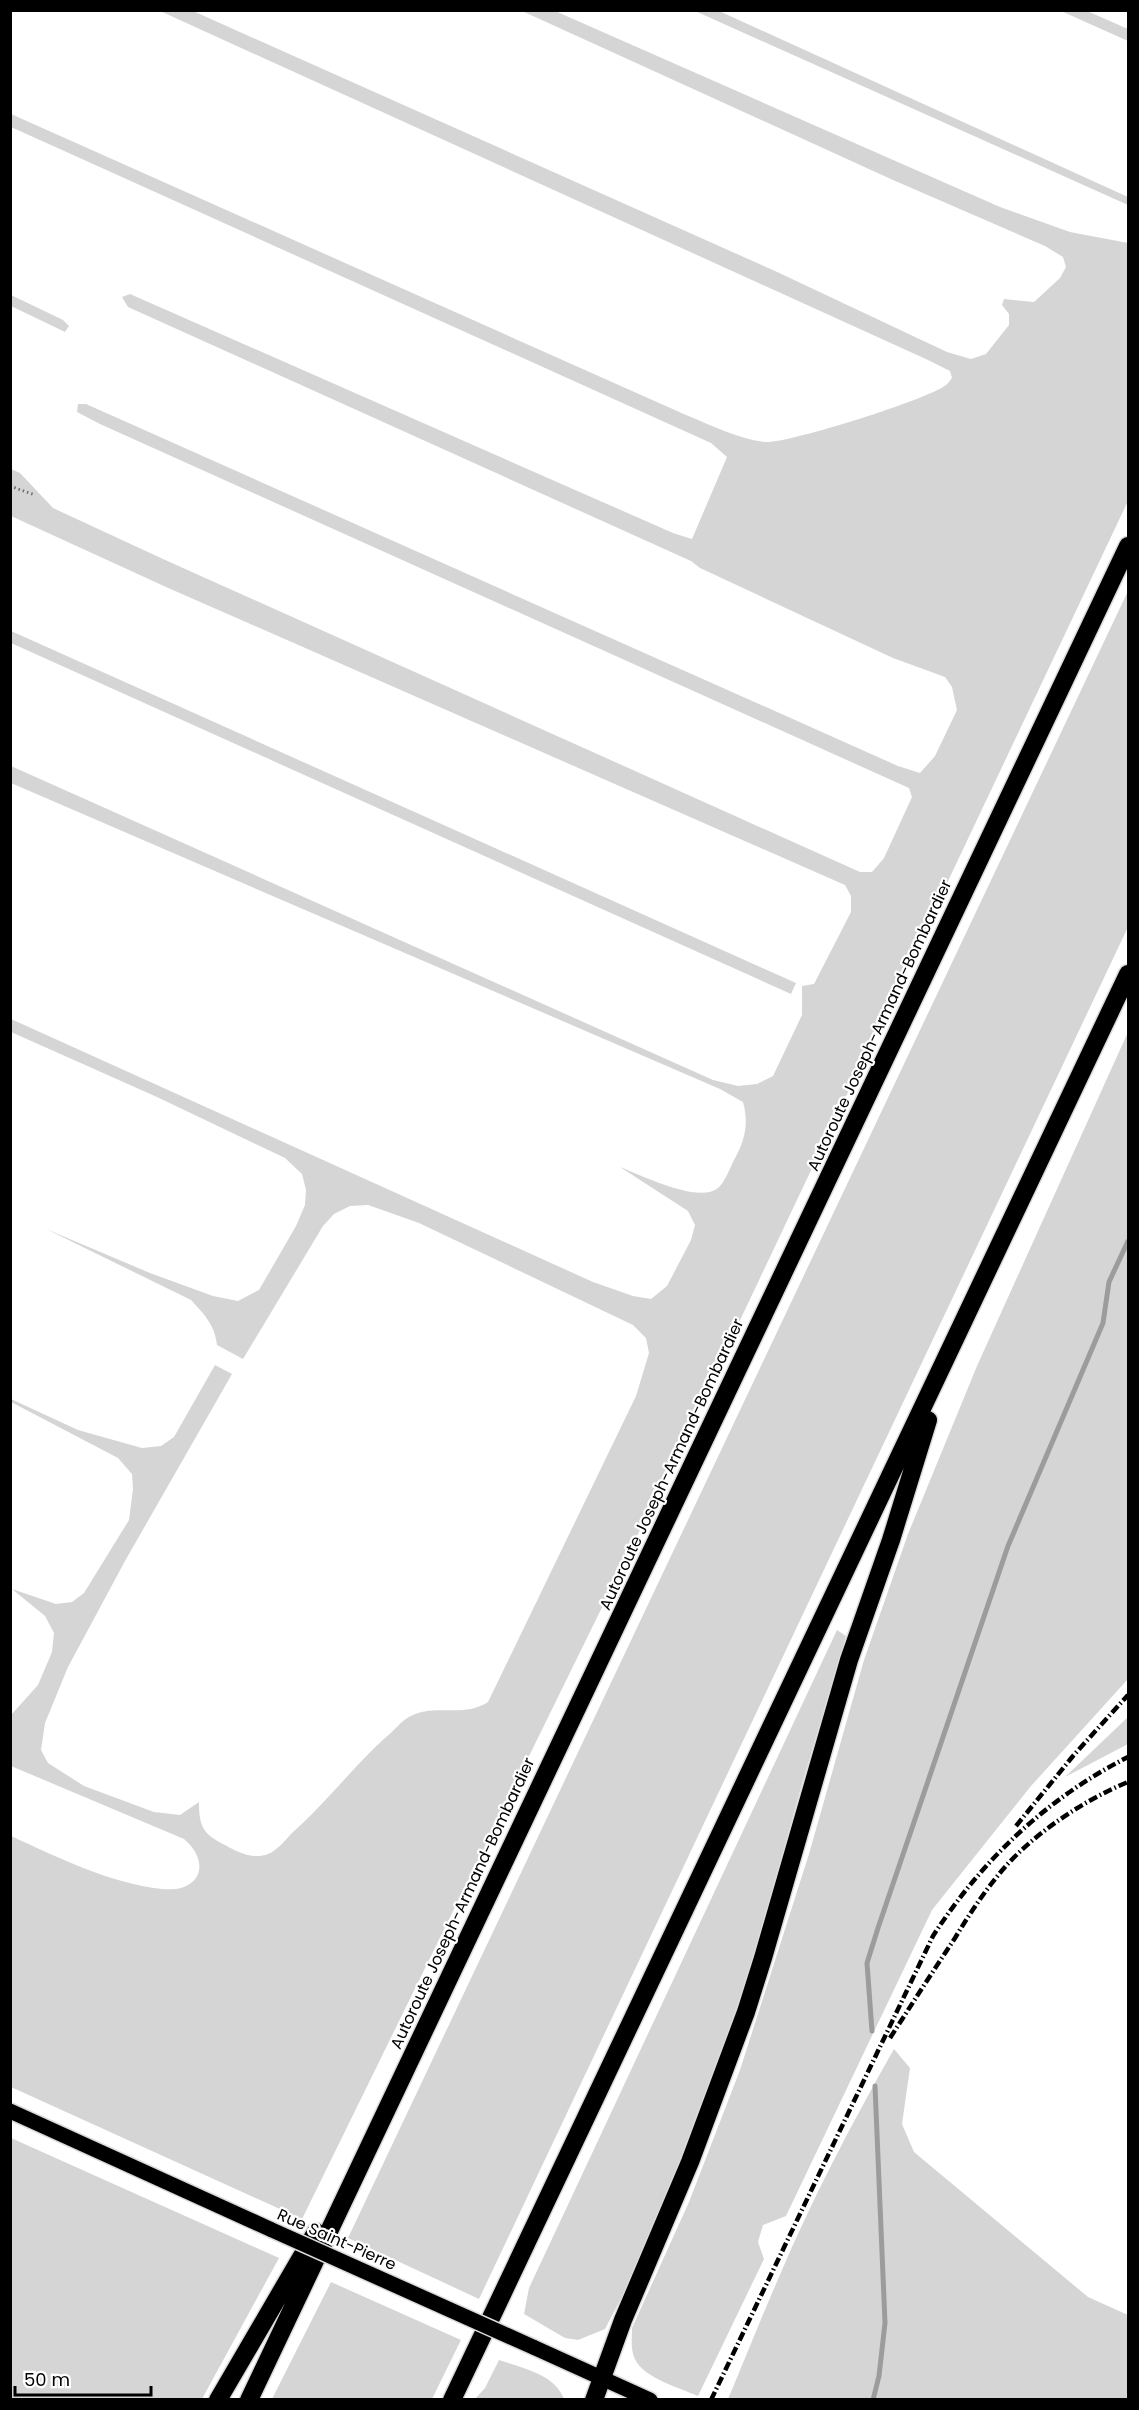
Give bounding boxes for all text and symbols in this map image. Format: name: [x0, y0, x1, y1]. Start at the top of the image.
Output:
street label: Autoroute Joseph-Armand-Bombardier: [802, 876, 957, 1175]
street label: Autoroute Joseph-Armand-Bombardier: [594, 1315, 749, 1614]
street label: Autoroute Joseph-Armand-Bombardier: [385, 1754, 540, 2053]
street label: Rue Saint-Pierre: [274, 2203, 400, 2276]
scale bar: [15, 2359, 152, 2397]
text: 50 m: [24, 2367, 70, 2392]

